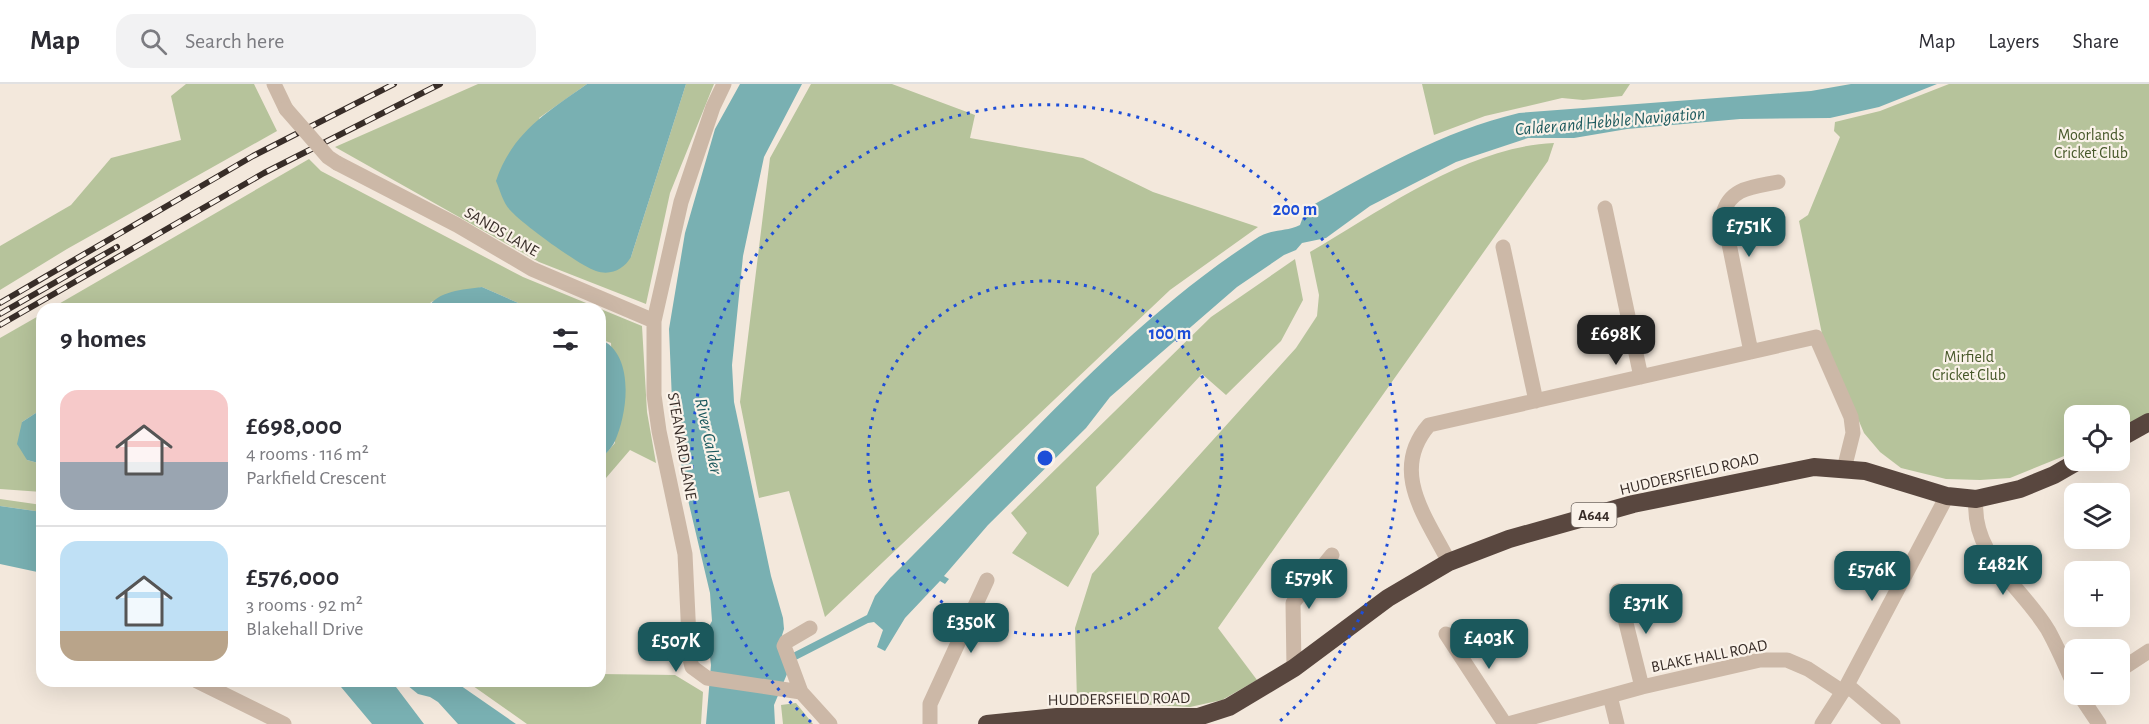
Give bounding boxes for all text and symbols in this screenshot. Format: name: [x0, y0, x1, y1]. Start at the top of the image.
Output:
search box: [116, 14, 536, 68]
icon: search: [137, 25, 170, 58]
text: Map: [30, 27, 80, 55]
text: Search here: [185, 30, 284, 52]
text: Map: [1919, 31, 1955, 52]
text: Layers: [1988, 31, 2039, 52]
text: Share: [2072, 31, 2119, 52]
water label: Calder and Hebble Navigation: [1514, 105, 1706, 139]
park label: Moorlands Cricket Club: [2054, 127, 2128, 161]
text: 200 m: [1273, 201, 1317, 219]
street label: SANDS LANE: [462, 204, 542, 260]
pin: £751K: [1707, 207, 1791, 258]
text: £751K: [1726, 216, 1772, 236]
pin: £698K: [1574, 315, 1658, 366]
icon: filters: [549, 323, 582, 356]
text: £698K: [1591, 324, 1641, 344]
text: 100 m: [1149, 325, 1191, 343]
text: 9 homes: [60, 326, 146, 352]
park label: Mirfield Cricket Club: [1932, 349, 2006, 383]
street label: STEANARD LANE: [665, 391, 699, 501]
water label: River Calder: [691, 396, 725, 477]
map controls: [2064, 405, 2130, 705]
button: locate: [2064, 405, 2130, 471]
text: £698,000: [246, 413, 342, 439]
icon: home: [108, 414, 180, 486]
text: 4 rooms · 116 m²: [246, 444, 369, 464]
centre of rings: [1035, 448, 1055, 468]
street label: HUDDERSFIELD ROAD: [1618, 450, 1760, 498]
text: Parkfield Crescent: [246, 468, 386, 488]
button: layers: [2064, 483, 2130, 549]
road number: A644: [1572, 503, 1616, 527]
pin: £482K: [1961, 545, 2045, 596]
pin: £576K: [1830, 551, 1914, 602]
text: £482K: [1978, 554, 2028, 574]
pin: £579K: [1267, 559, 1351, 610]
text: £576K: [1848, 560, 1896, 580]
button: +: [2064, 561, 2130, 627]
text: £576,000: [246, 564, 339, 590]
icon: home: [108, 565, 180, 637]
text: £579K: [1285, 568, 1333, 588]
pin: £371K: [1604, 584, 1688, 635]
text: £371K: [1623, 593, 1669, 613]
text: 3 rooms · 92 m²: [246, 595, 363, 615]
pin: £350K: [929, 603, 1013, 654]
text: £350K: [947, 612, 995, 632]
text: Blakehall Drive: [246, 619, 363, 639]
pin: £403K: [1447, 619, 1531, 670]
pin: £507K: [634, 622, 718, 673]
text: £403K: [1464, 628, 1514, 648]
text: £507K: [652, 631, 700, 651]
street label: BLAKE HALL ROAD: [1650, 637, 1769, 675]
button: −: [2064, 639, 2130, 705]
street label: HUDDERSFIELD ROAD: [1048, 690, 1190, 708]

